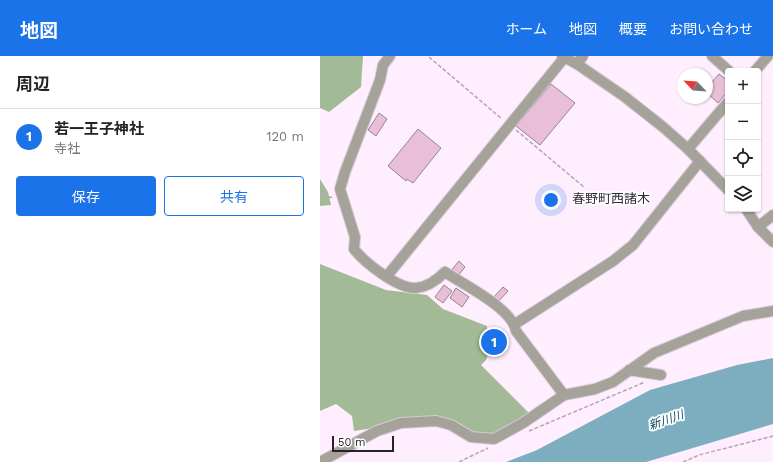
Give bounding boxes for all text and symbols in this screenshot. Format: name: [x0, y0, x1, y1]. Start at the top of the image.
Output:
text: 地図: [20, 19, 58, 42]
text: ホーム: [505, 21, 547, 37]
text: 地図: [569, 21, 597, 37]
text: 概要: [619, 21, 647, 37]
text: お問い合わせ: [669, 21, 753, 37]
north arrow: [677, 68, 713, 104]
map controls: [725, 68, 761, 212]
button: +: [725, 68, 761, 104]
text: 周辺: [16, 74, 50, 94]
button: −: [725, 104, 761, 140]
text: 若一王子神社: [54, 120, 144, 138]
text: 1: [26, 129, 32, 144]
text: 120 m: [266, 129, 304, 144]
button: locate: [725, 140, 761, 176]
text: 寺社: [54, 141, 80, 156]
button: 保存: [16, 176, 156, 216]
button: 共有: [164, 176, 304, 216]
button: layers: [725, 176, 761, 212]
your location: [541, 190, 561, 210]
district label: 春野町西諸木: [572, 191, 650, 206]
pin: 1: [481, 327, 507, 357]
water label: 新川川: [647, 407, 687, 432]
scale bar: [332, 434, 394, 453]
text: 50 m: [338, 436, 365, 449]

